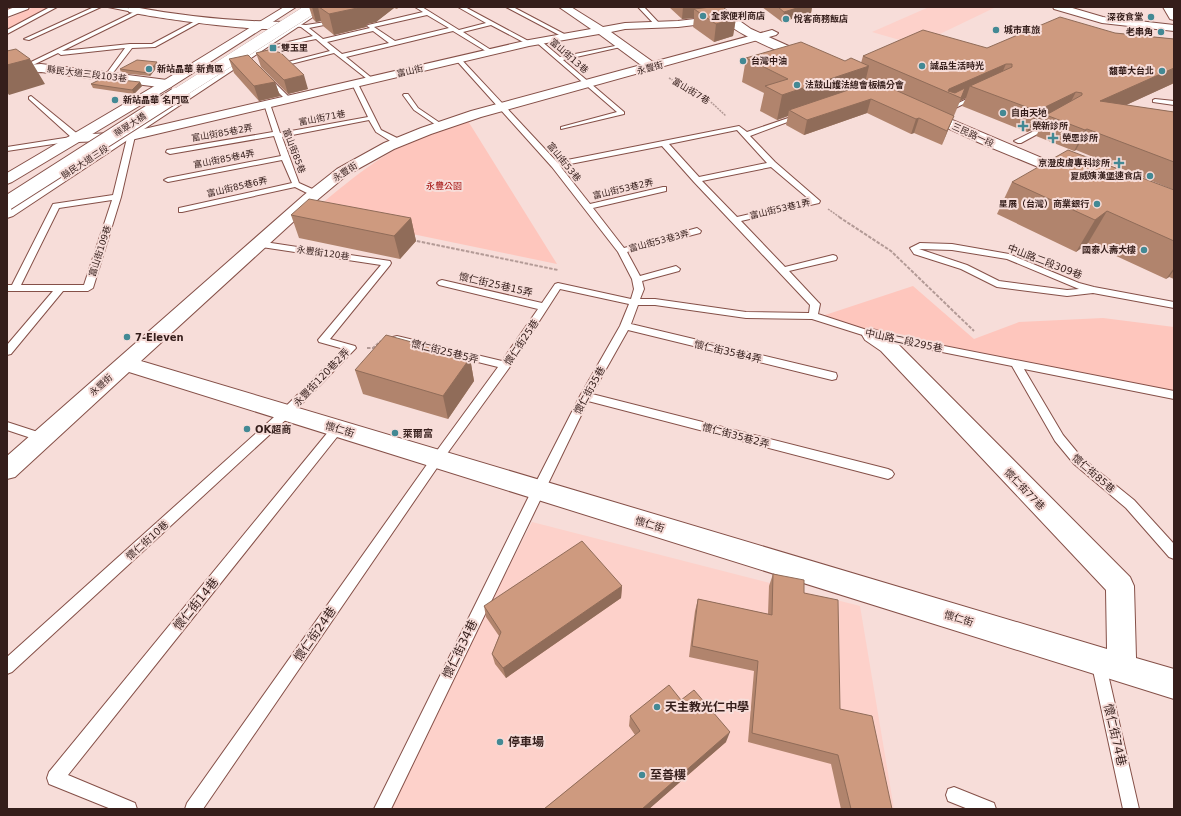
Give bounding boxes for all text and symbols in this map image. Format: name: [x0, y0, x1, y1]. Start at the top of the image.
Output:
marker: 全家便利商店: [698, 11, 708, 21]
place label: 全家便利商店: [711, 11, 765, 21]
place label: 深夜食堂: [1107, 12, 1143, 22]
marker: 深夜食堂: [1146, 12, 1156, 22]
marker: 悅客商務飯店: [781, 14, 791, 24]
place label: 悅客商務飯店: [793, 14, 848, 24]
place label: 城市車旅: [1004, 24, 1041, 35]
marker: 城市車旅: [991, 25, 1001, 35]
place label: 老串角: [1125, 27, 1153, 37]
marker: 老串角: [1156, 27, 1166, 37]
street label: 富山街13巷: [548, 37, 590, 75]
marker: 雙玉里: [268, 43, 278, 53]
place label: 雙玉里: [281, 43, 308, 53]
marker: 台灣中油: [738, 56, 748, 66]
place label: 台灣中油: [751, 56, 787, 66]
street label: 永豐街: [636, 60, 664, 76]
place label: 誠品生活時光: [930, 60, 984, 71]
marker: 誠品生活時光: [917, 61, 927, 71]
street label: 富山街: [396, 63, 424, 79]
street label: 縣民大道三段103巷: [47, 64, 127, 84]
marker: 新站晶華 新貴區: [144, 64, 154, 74]
place label: 新站晶華 新貴區: [157, 64, 223, 74]
place label: 馥華大台北: [1109, 66, 1154, 76]
marker: 馥華大台北: [1157, 66, 1167, 76]
street label: 富山街7巷: [671, 76, 711, 106]
place label: 法鼓山護法總會板橋分會: [805, 79, 904, 90]
marker: 法鼓山護法總會板橋分會: [792, 80, 802, 90]
marker: 新站晶華 名門區: [110, 95, 120, 105]
place label: 新站晶華 名門區: [123, 95, 189, 105]
marker: 自由天地: [998, 108, 1008, 118]
place label: 自由天地: [1011, 108, 1047, 118]
street label: 富山街71巷: [298, 109, 346, 127]
street label: 華翠大橋: [112, 111, 148, 139]
marker: 榮新診所: [1017, 120, 1029, 132]
street label: 三民路一段: [950, 121, 996, 149]
place label: 榮新診所: [1032, 121, 1068, 131]
street label: 富山街85巷2弄: [191, 123, 253, 143]
street label: 富山街85巷: [281, 127, 307, 175]
marker: 榮恩診所: [1047, 132, 1059, 144]
place label: 榮恩診所: [1062, 133, 1098, 143]
street label: 富山街53巷: [545, 140, 583, 184]
street label: 縣民大道三段: [60, 143, 110, 181]
street label: 富山街85巷4弄: [193, 148, 255, 170]
marker: 京澄皮膚專科診所: [1113, 157, 1125, 169]
place label: 京澄皮膚專科診所: [1038, 158, 1110, 168]
street label: 永豐街: [331, 160, 359, 184]
place label: 夏威姨漢堡速食店: [1070, 170, 1142, 181]
marker: 夏威姨漢堡速食店: [1145, 171, 1155, 181]
street label: 富山街85巷6弄: [206, 175, 268, 199]
street label: 富山街53巷2弄: [592, 177, 654, 201]
park label: 永豐公園: [426, 181, 462, 191]
street label: 富山街53巷1弄: [749, 197, 811, 221]
place label: 星展（台灣）商業銀行: [999, 199, 1090, 209]
marker: 星展（台灣）商業銀行: [1092, 199, 1102, 209]
street label: 富山街109巷: [87, 224, 113, 278]
street label: 富山街53巷3弄: [628, 228, 690, 254]
street label: 中山路二段309巷: [1006, 242, 1084, 281]
street label: 永豐街120巷: [296, 244, 350, 262]
place label: 國泰人壽大樓: [1082, 244, 1136, 255]
marker: 國泰人壽大樓: [1139, 245, 1149, 255]
street label: 懷仁街25巷15弄: [458, 271, 534, 298]
street label: 懷仁街25巷: [502, 317, 541, 367]
street label: 中山路二段295巷: [864, 327, 944, 354]
marker: 7-Eleven: [122, 332, 132, 342]
place label: 7-Eleven: [135, 332, 184, 343]
street label: 懷仁街25巷5弄: [410, 338, 480, 365]
street label: 懷仁街35巷4弄: [693, 338, 763, 365]
street label: 永豐街120巷2弄: [291, 346, 352, 408]
street label: 懷仁街35巷: [572, 365, 607, 416]
street label: 永豐街: [88, 372, 114, 398]
street label: 懷仁街: [324, 420, 356, 439]
street label: 懷仁街35巷2弄: [701, 421, 771, 450]
marker: OK超商: [242, 424, 252, 434]
place label: OK超商: [255, 424, 291, 435]
marker: 萊爾富: [390, 428, 400, 438]
place label: 萊爾富: [403, 428, 433, 439]
street label: 懷仁街85巷: [1070, 452, 1117, 495]
street label: 懷仁街77巷: [1002, 467, 1047, 512]
street label: 懷仁街: [634, 515, 666, 534]
street label: 懷仁街10巷: [124, 519, 171, 562]
street label: 懷仁街14巷: [171, 575, 221, 633]
street label: 懷仁街24巷: [291, 604, 339, 664]
street label: 懷仁街: [943, 609, 975, 628]
street label: 懷仁街34巷: [440, 617, 480, 681]
place label: 天主教光仁中學: [665, 700, 749, 714]
marker: 天主教光仁中學: [652, 702, 662, 712]
street label: 懷仁街74巷: [1101, 703, 1129, 767]
place label: 停車場: [508, 735, 544, 749]
marker: 停車場: [495, 737, 505, 747]
place label: 至善樓: [650, 768, 686, 782]
marker: 至善樓: [637, 770, 647, 780]

